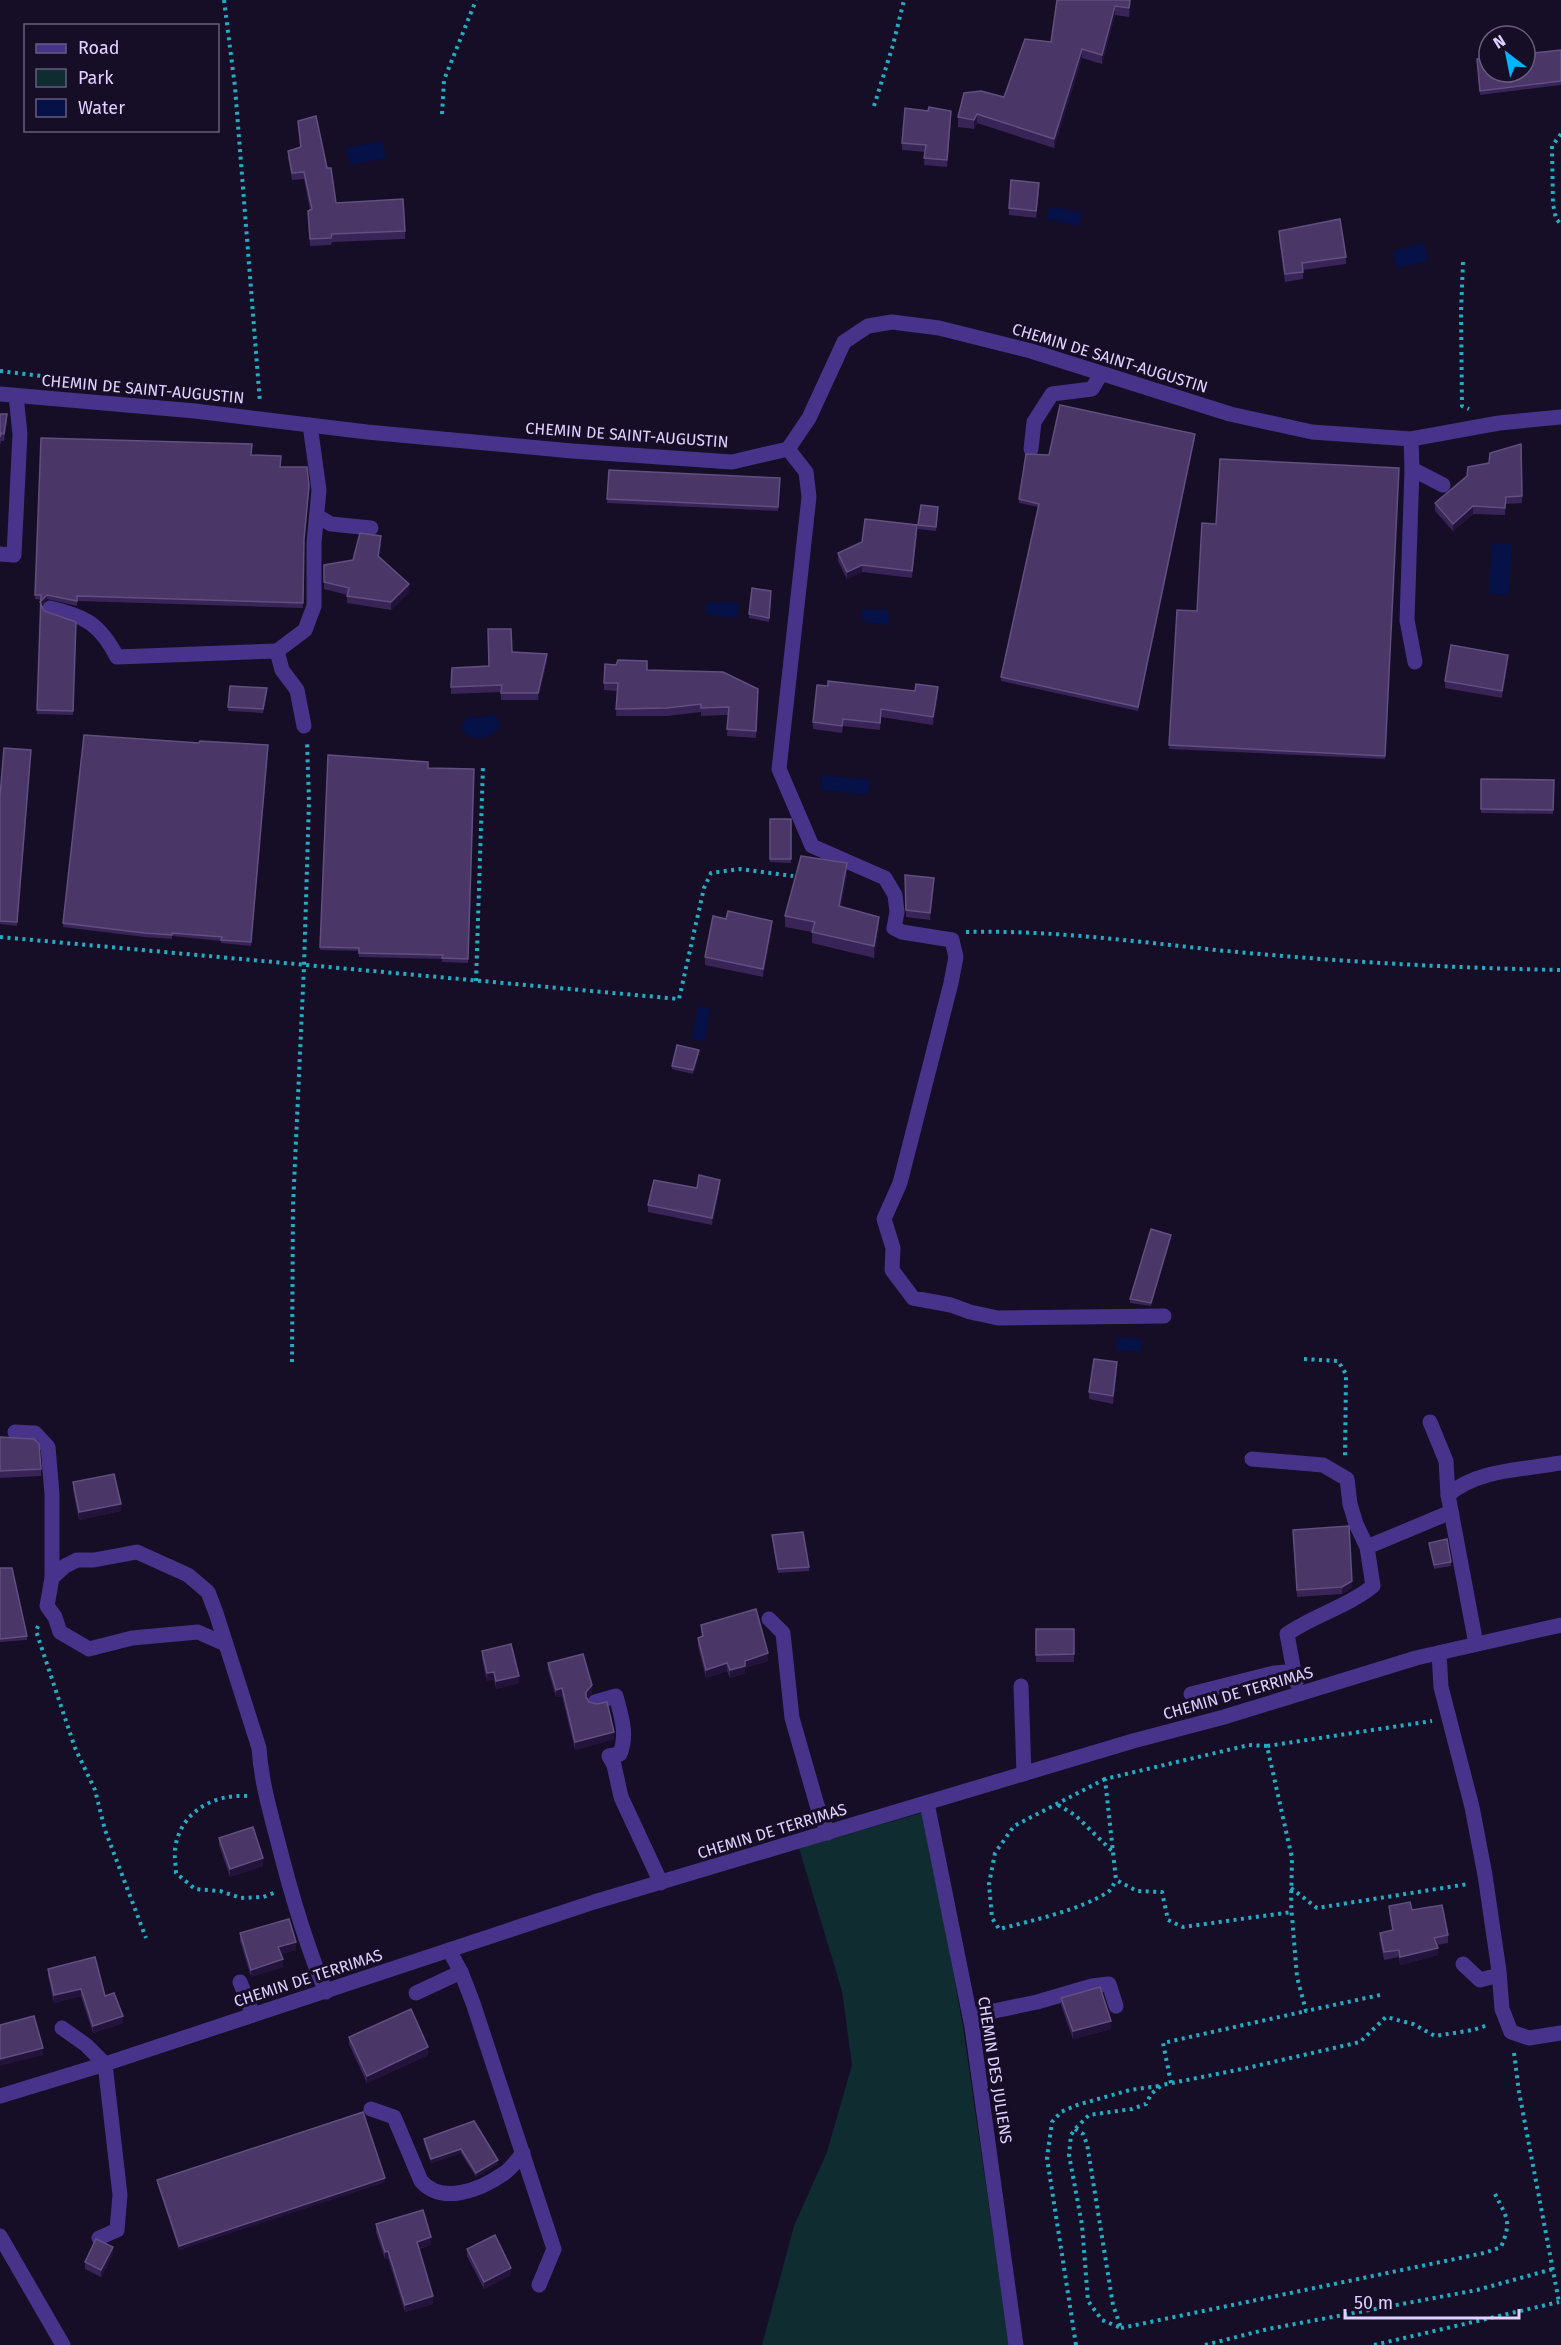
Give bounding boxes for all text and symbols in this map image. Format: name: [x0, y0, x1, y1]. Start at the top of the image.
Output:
legend: [24, 24, 219, 132]
north arrow: [1477, 24, 1537, 84]
text: N: [1490, 31, 1509, 53]
text: Road: [78, 37, 120, 59]
text: Park: [78, 67, 114, 89]
text: Water: [78, 97, 125, 119]
street label: CHEMIN DE SAINT-AUGUSTIN: [1010, 319, 1210, 397]
street label: CHEMIN DE SAINT-AUGUSTIN: [41, 371, 245, 407]
street label: CHEMIN DE SAINT-AUGUSTIN: [525, 418, 729, 452]
street label: CHEMIN DE TERRIMAS: [1161, 1662, 1315, 1724]
street label: CHEMIN DE TERRIMAS: [695, 1799, 849, 1863]
street label: CHEMIN DE TERRIMAS: [231, 1945, 385, 2011]
street label: CHEMIN DES JULIENS: [974, 1995, 1016, 2145]
scale bar: [1345, 2282, 1519, 2320]
text: 50 m: [1354, 2292, 1393, 2314]

